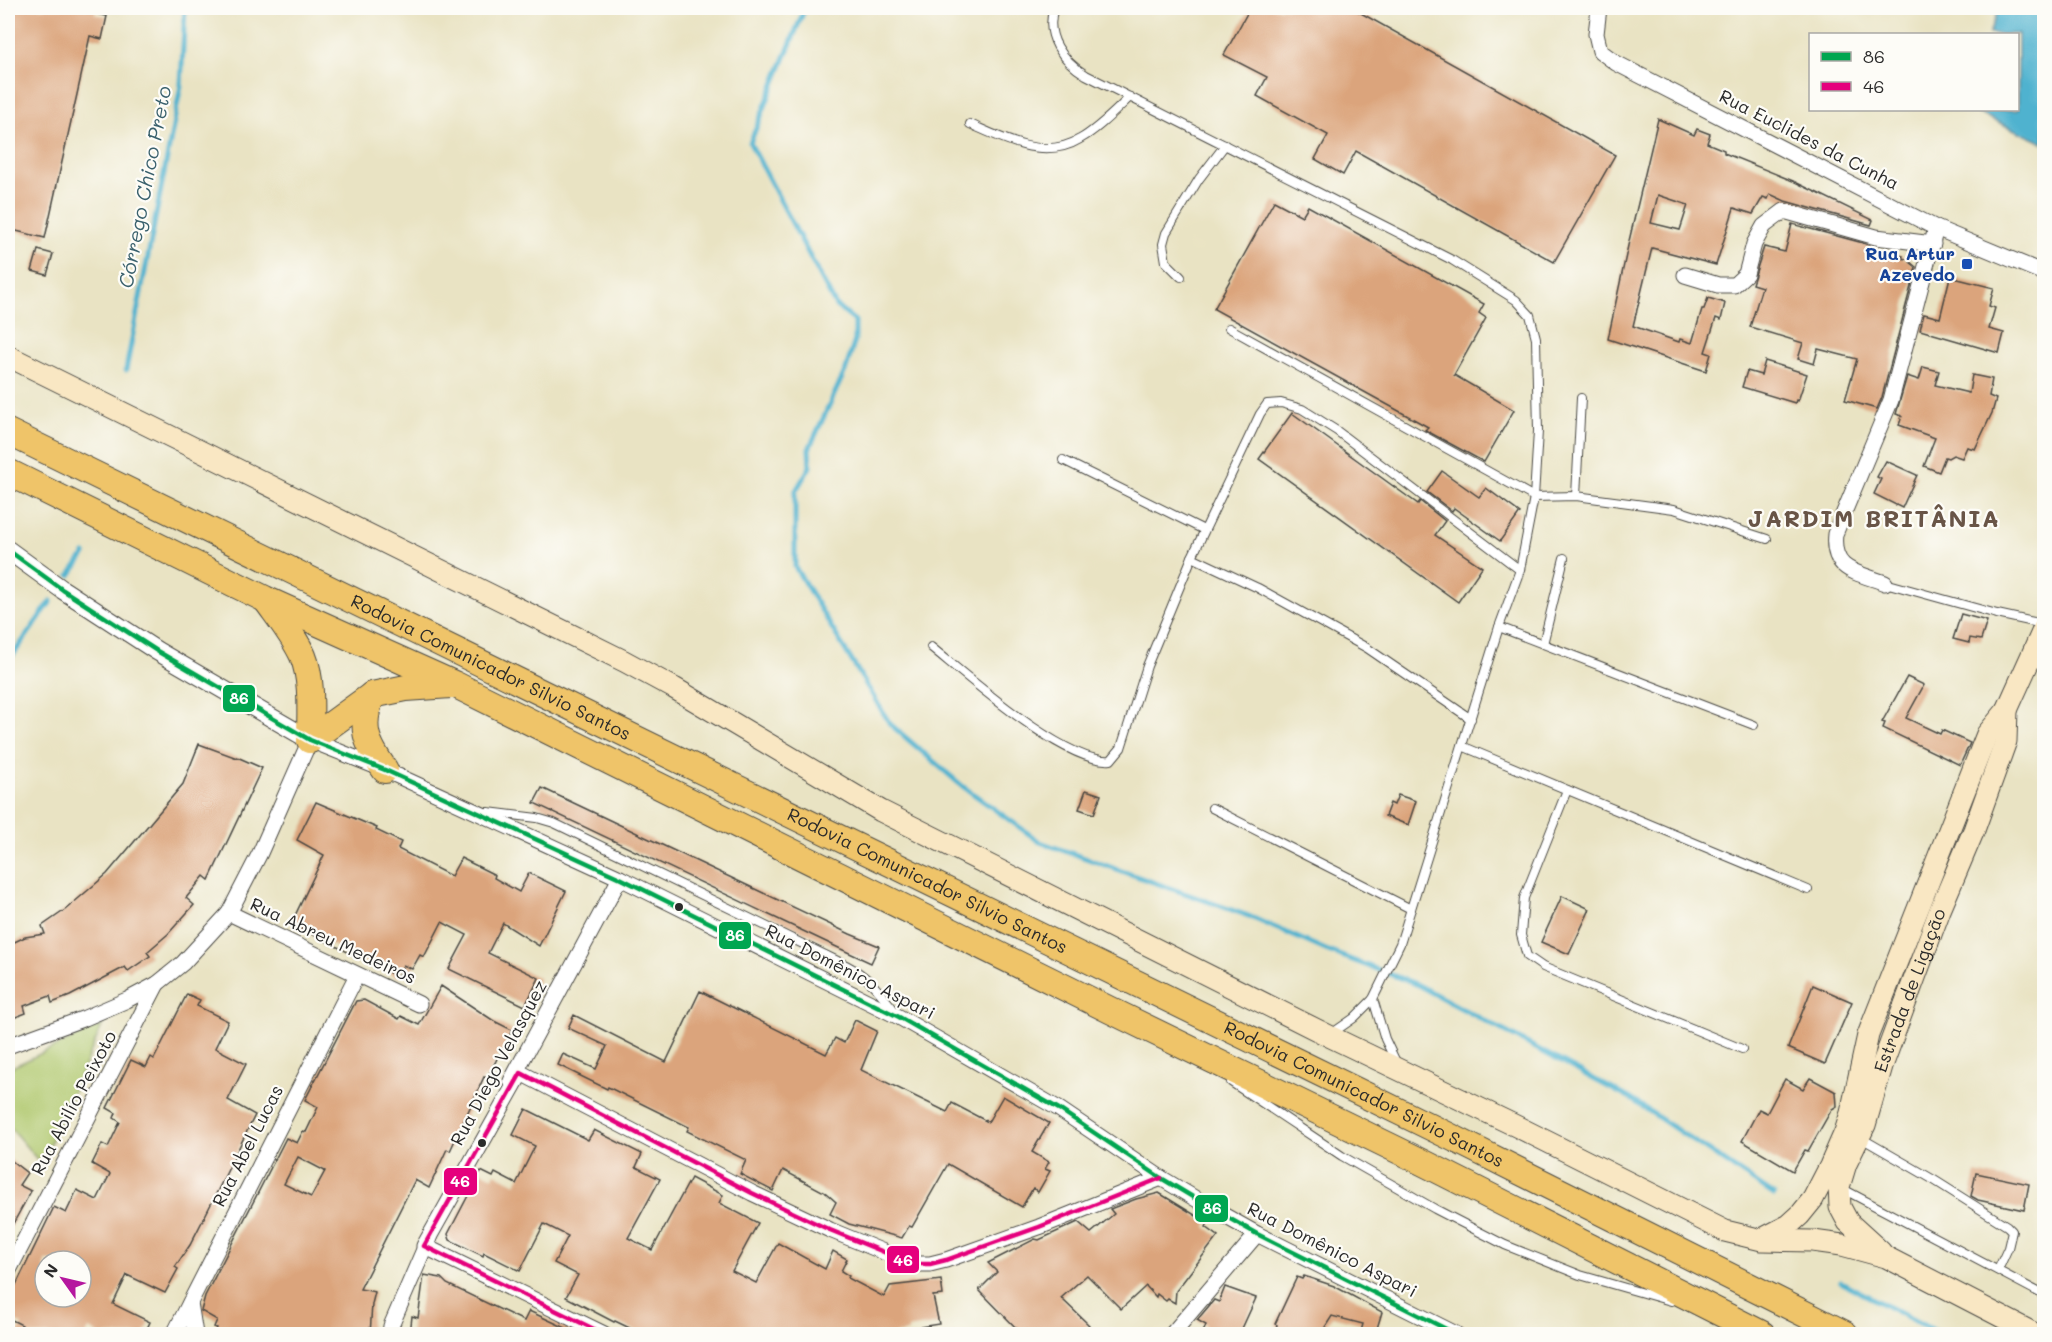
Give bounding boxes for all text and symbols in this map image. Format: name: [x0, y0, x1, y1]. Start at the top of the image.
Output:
legend: [1809, 33, 2019, 111]
text: 86: [1863, 44, 1885, 68]
text: 46: [1863, 74, 1884, 98]
water label: Córrego Chico Preto: [112, 83, 176, 290]
street label: Rua Euclides da Cunha: [1716, 83, 1903, 195]
place label: Rua Artur Azevedo: [1865, 241, 1955, 286]
marker: Rua Artur Azevedo: [1960, 257, 1974, 271]
district label: JARDIM BRITÂNIA: [1748, 502, 2000, 533]
street label: Rodovia Comunicador Silvio Santos: [347, 588, 635, 745]
line badge: 86: [222, 684, 256, 713]
text: 86: [229, 687, 249, 708]
street label: Rodovia Comunicador Silvio Santos: [784, 802, 1072, 959]
street label: Rua Abreu Medeiros: [247, 891, 420, 989]
unlabelled marker: [673, 901, 685, 913]
street label: Estrada de Ligação: [1868, 905, 1951, 1075]
street label: Rua Domênico Aspari: [761, 918, 939, 1024]
line badge: 86: [718, 921, 752, 950]
text: 86: [725, 924, 745, 945]
street label: Rua Diego Velasquez: [444, 976, 552, 1149]
street label: Rodovia Comunicador Silvio Santos: [1220, 1015, 1508, 1172]
street label: Rua Abilío Peixoto: [25, 1026, 122, 1179]
street label: Rua Abel Lucas: [206, 1081, 288, 1210]
unlabelled marker: [476, 1137, 488, 1149]
line badge: 46: [443, 1167, 478, 1196]
text: 46: [450, 1170, 470, 1191]
line badge: 86: [1194, 1194, 1229, 1223]
street label: Rua Domênico Aspari: [1243, 1196, 1421, 1302]
text: 86: [1202, 1197, 1222, 1218]
line badge: 46: [886, 1245, 920, 1274]
north arrow: [33, 1249, 93, 1309]
text: 46: [893, 1249, 913, 1270]
text: N: [38, 1259, 62, 1281]

